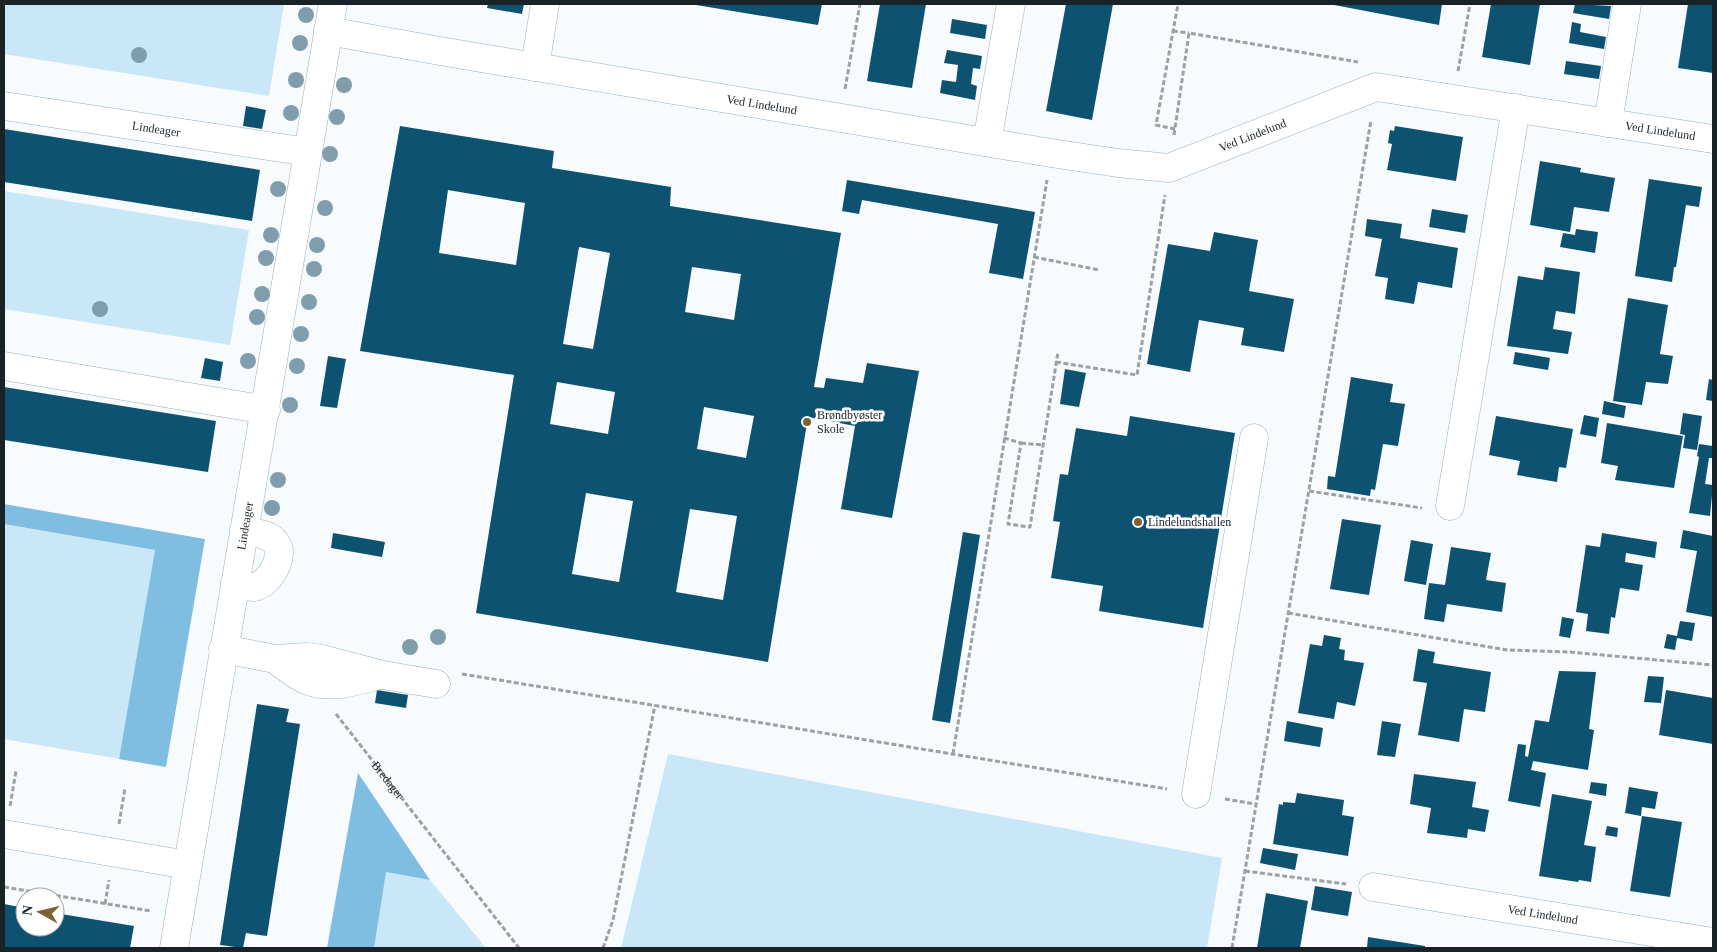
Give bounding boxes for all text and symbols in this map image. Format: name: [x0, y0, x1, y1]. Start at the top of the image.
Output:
street label: Ved Lindelund: [726, 92, 798, 117]
street label: Ved Lindelund: [1217, 116, 1288, 155]
street label: Lindeager: [131, 118, 181, 140]
street label: Ved Lindelund: [1624, 119, 1696, 143]
place label: Brøndbyøster Skole: [817, 408, 882, 436]
marker: Brøndbyøster Skole: [801, 416, 813, 428]
street label: Lindeager: [234, 501, 256, 551]
place label: Lindelundshallen: [1148, 515, 1231, 529]
marker: Lindelundshallen: [1132, 516, 1144, 528]
street label: Bredager: [369, 759, 407, 802]
north arrow: [15, 887, 65, 937]
street label: Ved Lindelund: [1507, 902, 1579, 927]
text: N: [19, 904, 36, 916]

